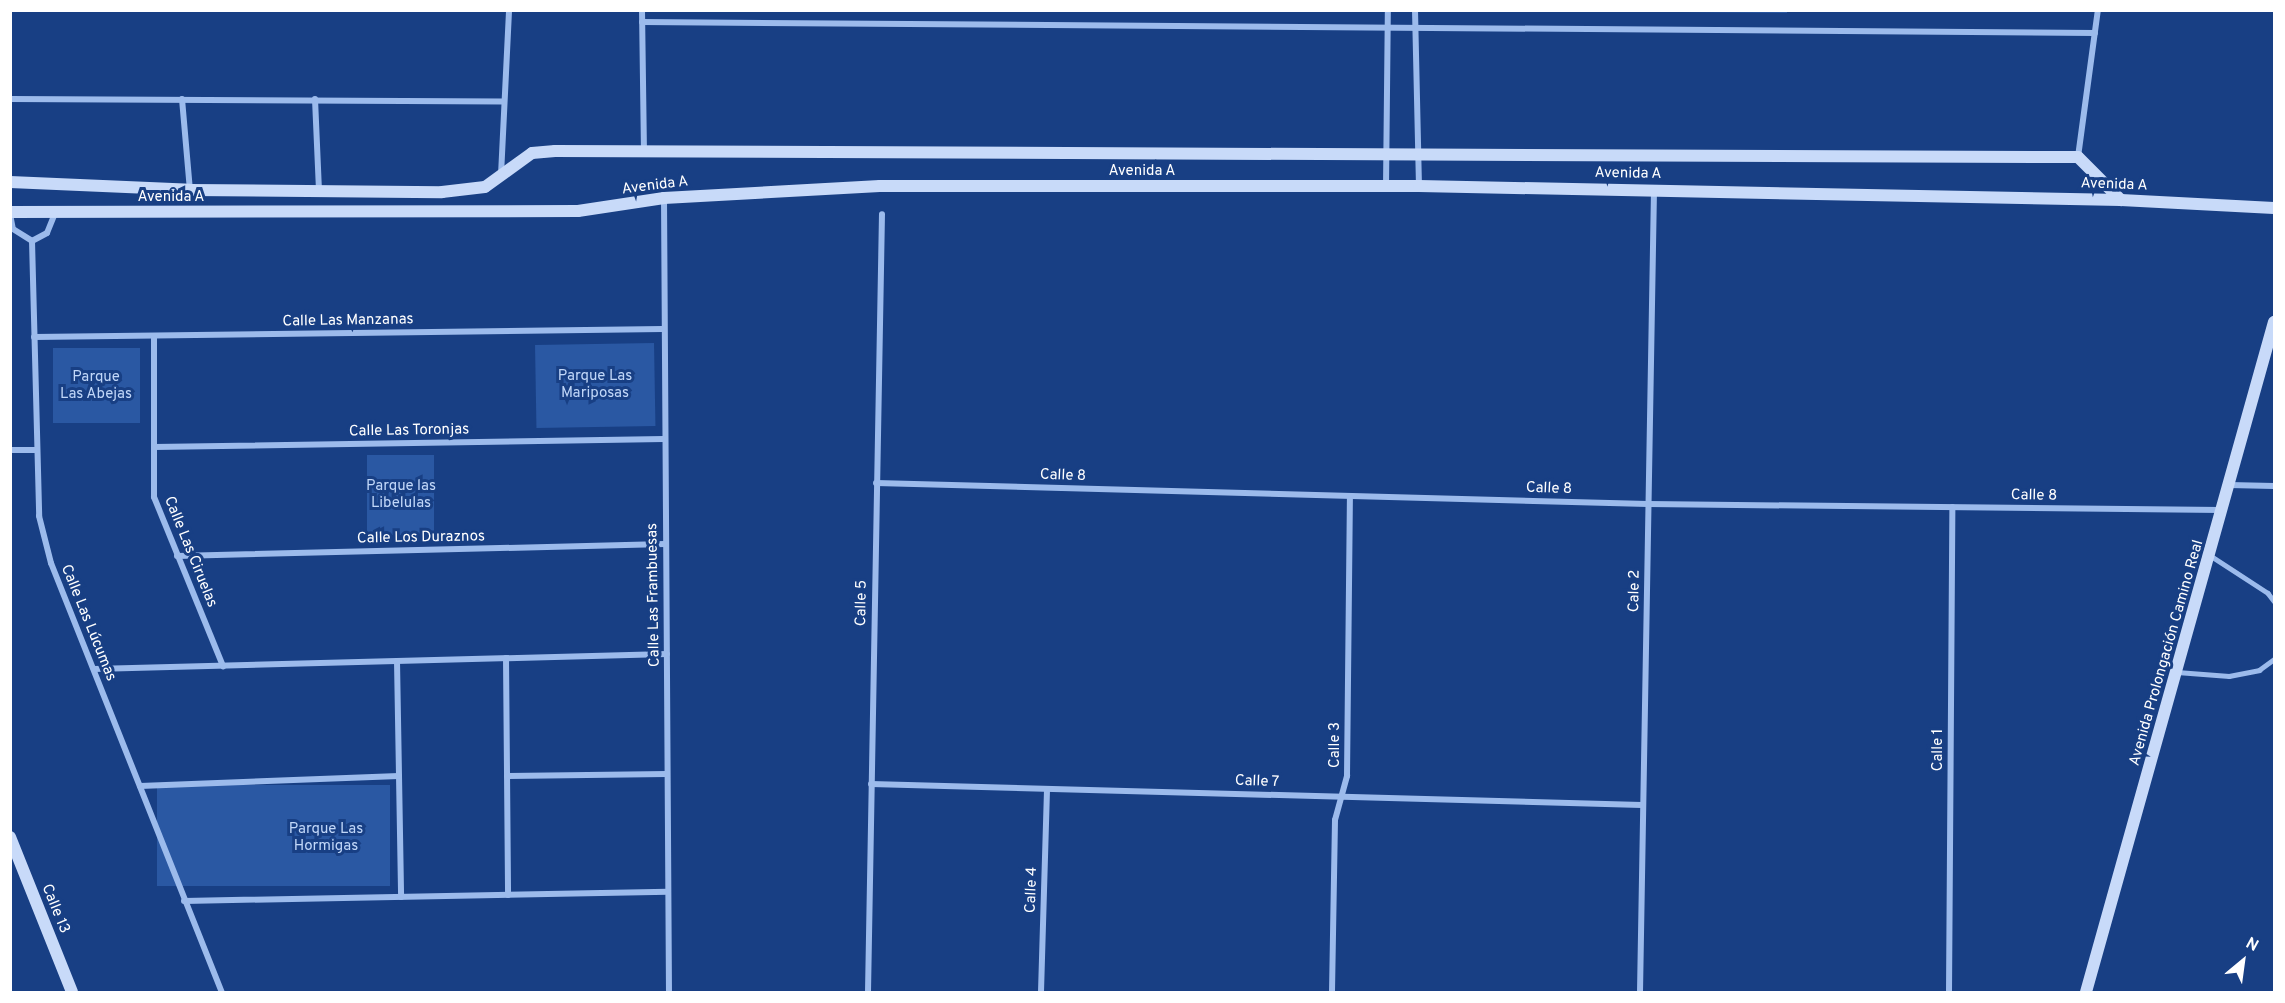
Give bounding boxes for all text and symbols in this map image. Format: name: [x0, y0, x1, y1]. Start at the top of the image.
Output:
street label: Avenida A: [1108, 163, 1176, 181]
street label: Avenida A: [1594, 164, 1662, 184]
street label: Avenida A: [620, 173, 690, 199]
street label: Avenida A: [2080, 175, 2148, 195]
street label: Avenida A: [137, 189, 205, 207]
street label: Calle Las Manzanas: [282, 311, 414, 331]
park label: Parque Las Mariposas: [558, 367, 632, 402]
park label: Parque Las Abejas: [60, 368, 132, 403]
street label: Calle Las Toronjas: [348, 421, 470, 441]
street label: Calle 8: [1040, 466, 1086, 486]
park label: Parque las Libelulas: [366, 477, 436, 512]
street label: Calle 8: [1526, 479, 1572, 499]
street label: Calle 8: [2011, 487, 2057, 505]
street label: Calle Las Ciruelas: [159, 494, 221, 610]
street label: Calle Las Frambuesas: [644, 523, 664, 667]
street label: Calle Los Duraznos: [357, 528, 485, 548]
street label: Avenida Prolongación Camino Real: [2126, 538, 2208, 768]
street label: Calle Las Lúcumas: [56, 562, 120, 684]
street label: Cale 2: [1626, 570, 1644, 612]
street label: Calle 5: [853, 580, 871, 626]
street label: Calle 3: [1327, 722, 1345, 768]
street label: Calle 1: [1930, 729, 1948, 771]
street label: Calle 7: [1234, 772, 1280, 792]
park label: Parque Las Hormigas: [289, 820, 363, 855]
street label: Calle 4: [1022, 867, 1042, 913]
street label: Calle 13: [37, 882, 73, 936]
north arrow: [2213, 931, 2273, 991]
text: N: [2242, 934, 2262, 957]

